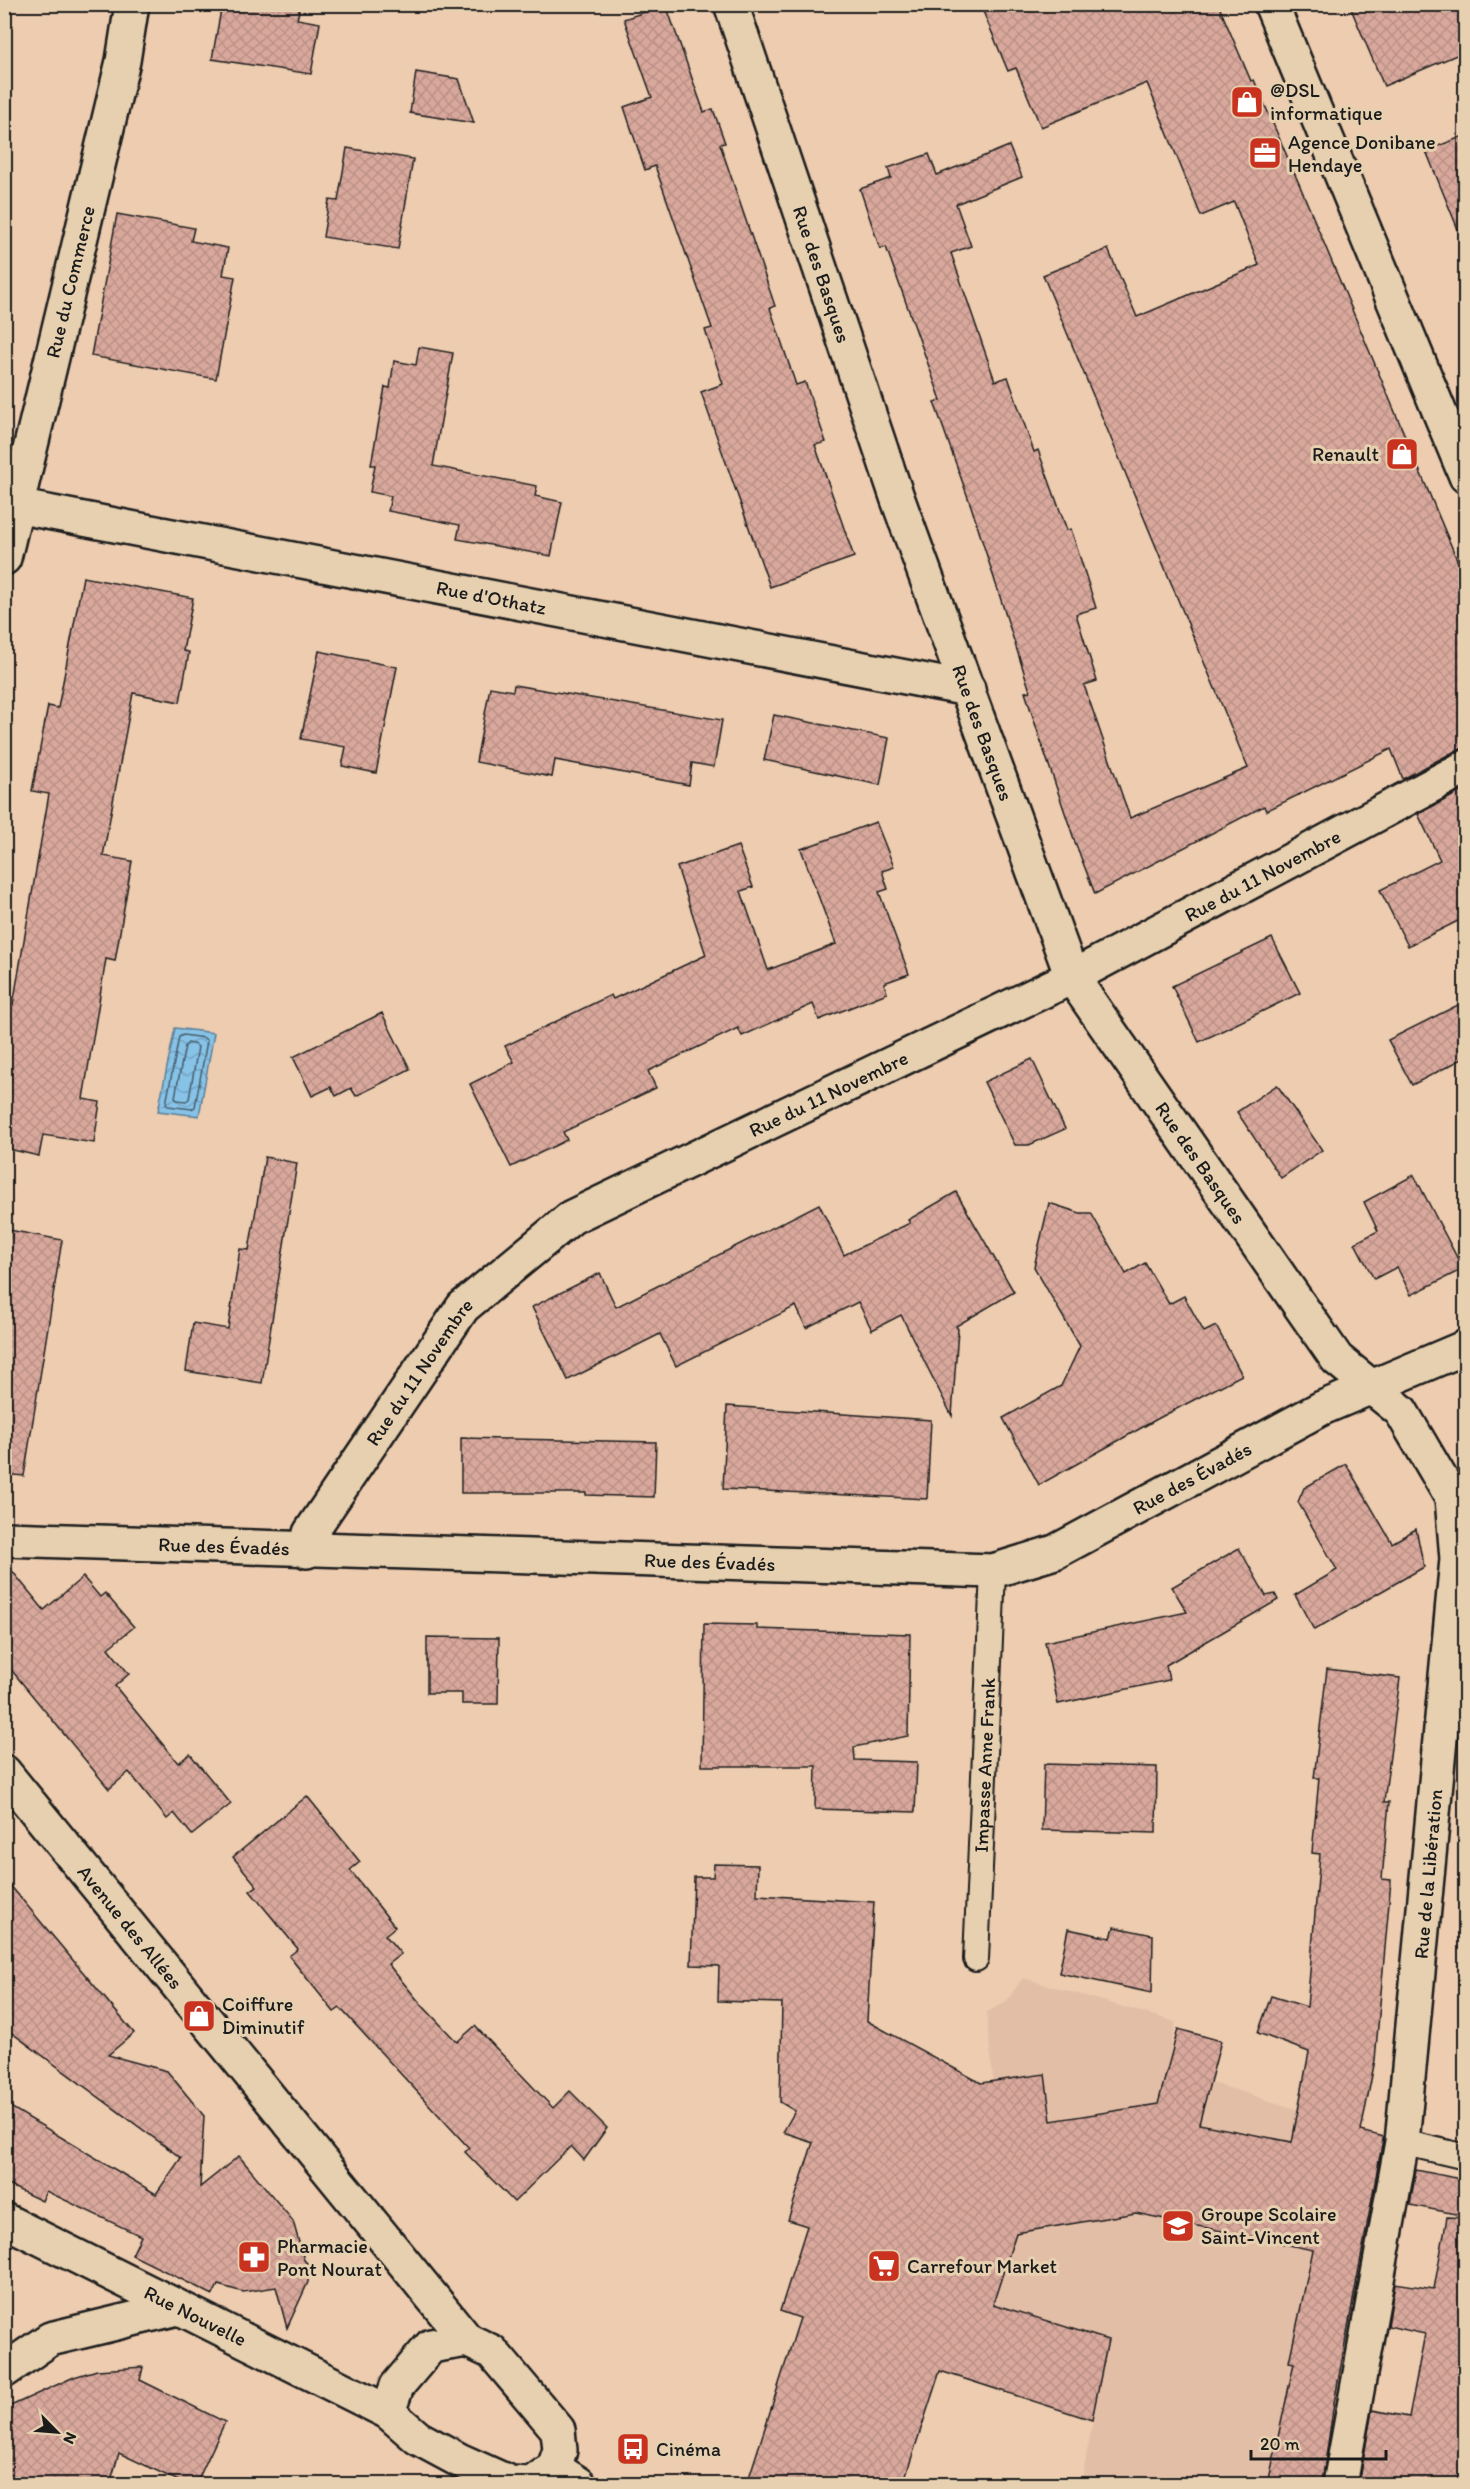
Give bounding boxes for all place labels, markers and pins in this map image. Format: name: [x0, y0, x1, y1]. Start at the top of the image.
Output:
place label: @DSL informatique: [1270, 78, 1383, 125]
shop icon: @DSL informatique: [1229, 84, 1265, 120]
place label: Agence Donibane Hendaye: [1288, 130, 1436, 177]
office icon: Agence Donibane Hendaye: [1247, 135, 1283, 171]
shop icon: Renault: [1384, 436, 1420, 472]
place label: Renault: [1312, 442, 1379, 466]
place label: Coiffure Diminutif: [222, 1992, 305, 2039]
shop icon: Coiffure Diminutif: [181, 1998, 217, 2034]
place label: Groupe Scolaire Saint-Vincent: [1201, 2202, 1336, 2249]
school or university icon: Groupe Scolaire Saint-Vincent: [1160, 2208, 1196, 2244]
place label: Pharmacie Pont Nourat: [277, 2234, 382, 2281]
pharmacy icon: Pharmacie Pont Nourat: [236, 2239, 272, 2275]
supermarket icon: Carrefour Market: [866, 2248, 902, 2284]
place label: Carrefour Market: [907, 2254, 1057, 2278]
bus stop icon: Cinéma: [615, 2431, 651, 2467]
place label: Cinéma: [656, 2437, 721, 2461]

